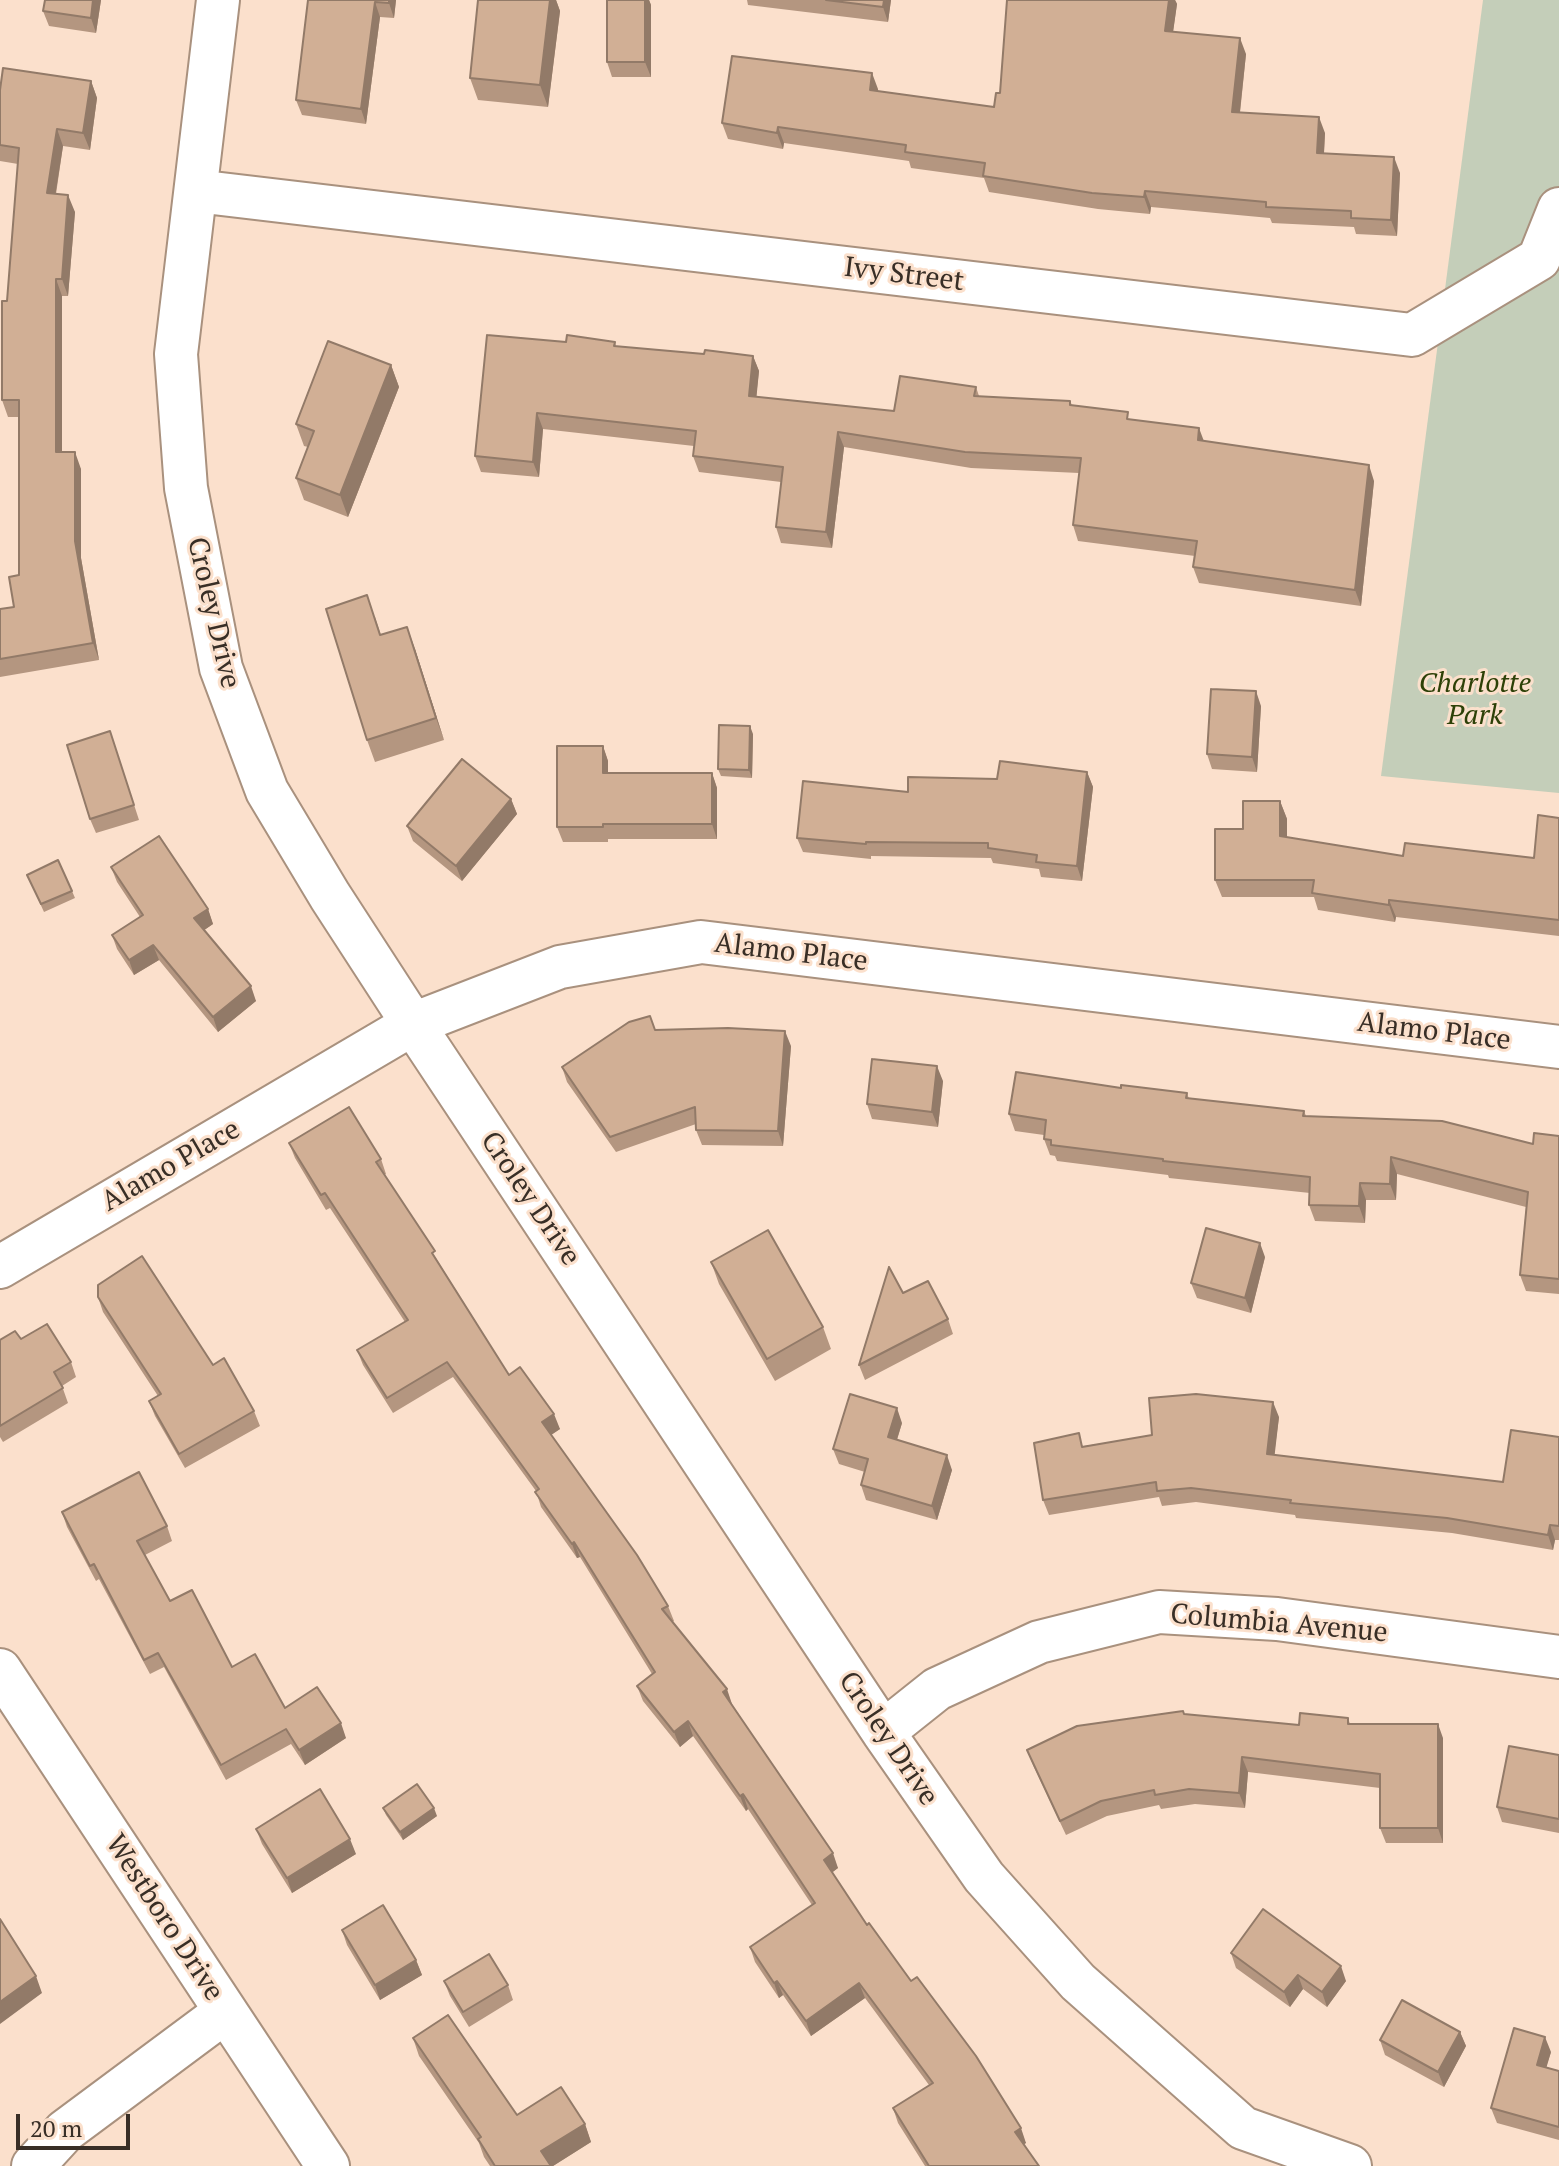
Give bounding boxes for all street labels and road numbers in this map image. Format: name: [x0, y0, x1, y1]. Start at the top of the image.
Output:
street label: Ivy Street: [842, 251, 966, 299]
street label: Croley Drive: [179, 534, 247, 692]
street label: Alamo Place: [713, 927, 869, 979]
street label: Alamo Place: [1356, 1006, 1512, 1058]
street label: Alamo Place: [96, 1113, 246, 1219]
street label: Croley Drive: [473, 1126, 587, 1272]
street label: Columbia Avenue: [1169, 1598, 1389, 1650]
street label: Croley Drive: [831, 1666, 945, 1812]
street label: Westboro Drive: [98, 1829, 230, 2007]

